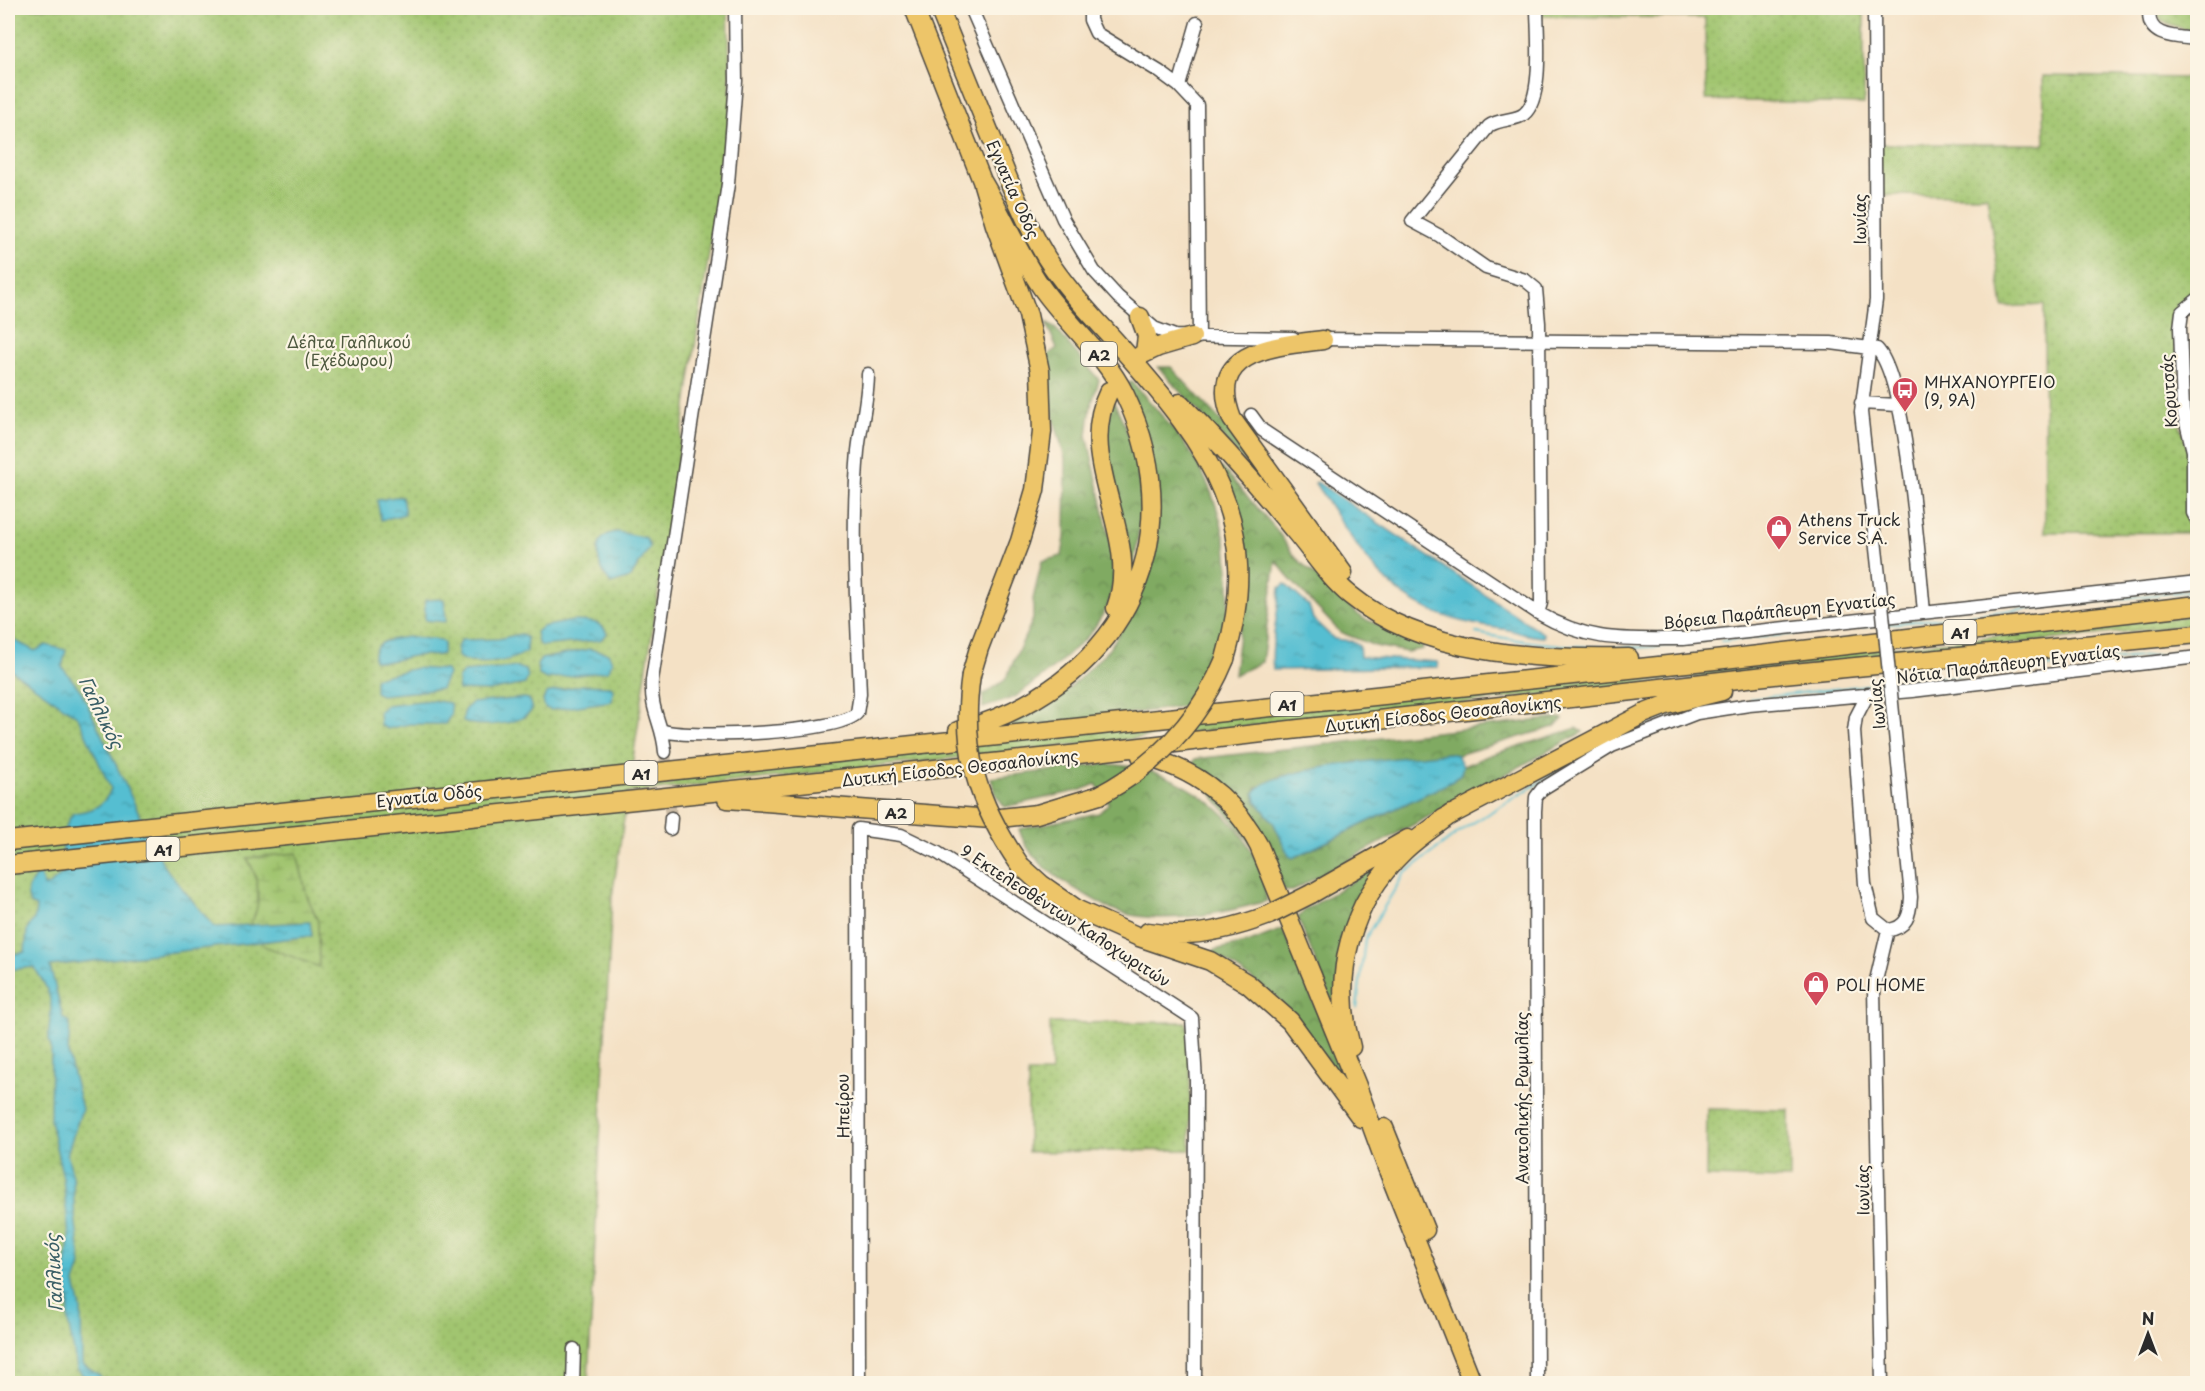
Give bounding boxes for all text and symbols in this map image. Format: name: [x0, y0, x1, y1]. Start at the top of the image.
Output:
street label: Εγνατία Οδός: [981, 136, 1047, 242]
street label: Ιωνίας: [1847, 194, 1871, 244]
park label: Δέλτα Γαλλικού (Εχέδωρου): [287, 329, 411, 371]
road number: Α2: [1081, 342, 1117, 366]
street label: Κορυτσάς: [2153, 353, 2183, 429]
place label: ΜΗΧΑΝΟΥΡΓΕΙΟ (9, 9Α): [1924, 369, 2056, 411]
bus stop icon: ΜΗΧΑΝΟΥΡΓΕΙΟ (9, 9Α): [1890, 375, 1920, 413]
place label: Athens Truck Service S.A.: [1798, 507, 1901, 549]
shop icon: Athens Truck Service S.A.: [1764, 513, 1794, 551]
street label: Βόρεια Παράπλευρη Εγνατίας: [1662, 586, 1896, 634]
road number: Α1: [1944, 620, 1976, 644]
street label: Νότια Παράπλευρη Εγνατίας: [1895, 637, 2121, 689]
water label: Γαλλικός: [73, 671, 132, 755]
street label: Ιωνίας: [1861, 677, 1891, 731]
street label: Δυτική Είσοδος Θεσσαλονίκης: [1323, 689, 1563, 737]
road number: Α1: [1270, 692, 1304, 716]
street label: Δυτική Είσοδος Θεσσαλονίκης: [840, 743, 1080, 791]
road number: Α1: [624, 761, 658, 785]
street label: Εγνατία Οδός: [375, 778, 483, 812]
road number: Α2: [878, 800, 914, 824]
road number: Α1: [146, 837, 180, 861]
street label: 9 Εκτελεσθέντων Καλοχωριτών: [956, 838, 1176, 992]
shop icon: POLI HOME: [1801, 969, 1831, 1007]
place label: POLI HOME: [1836, 972, 1926, 996]
street label: Ανατολικής Ρωμυλίας: [1509, 1012, 1533, 1184]
street label: Ηπείρου: [829, 1074, 855, 1138]
street label: Ιωνίας: [1850, 1164, 1874, 1216]
water label: Γαλλικός: [37, 1232, 69, 1313]
north arrow: [2118, 1304, 2178, 1364]
text: N: [2142, 1306, 2154, 1330]

